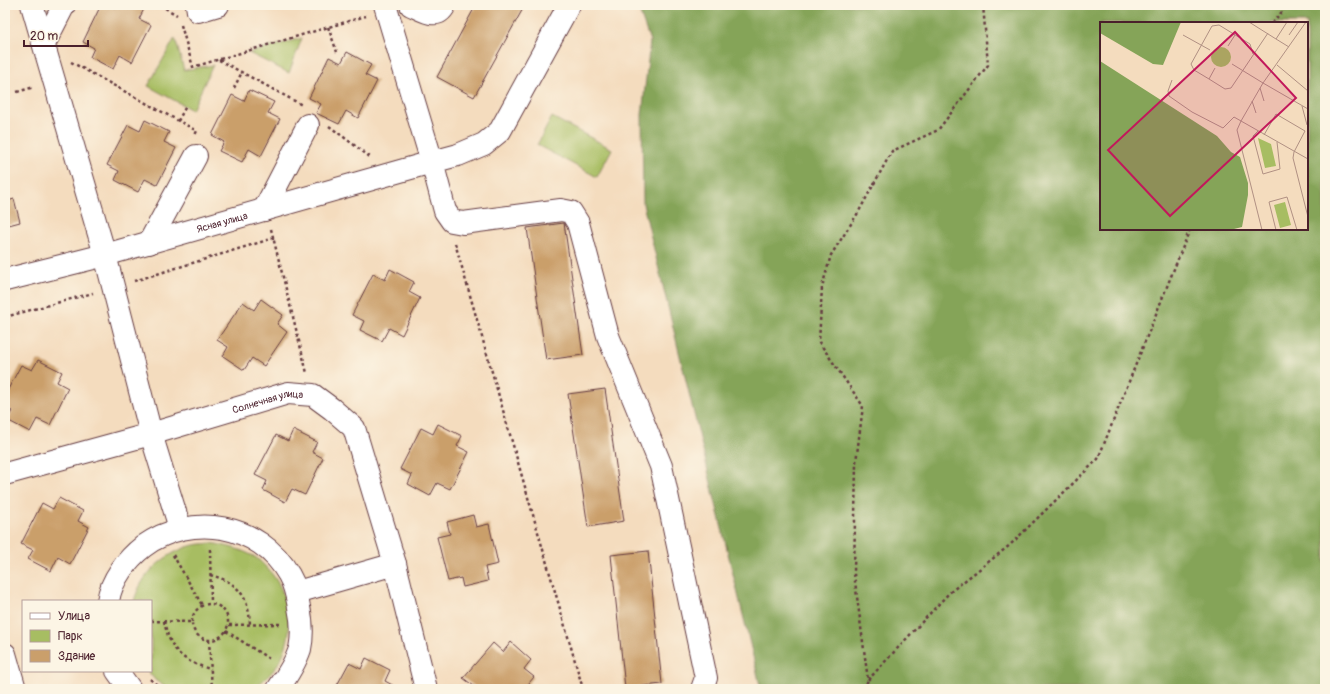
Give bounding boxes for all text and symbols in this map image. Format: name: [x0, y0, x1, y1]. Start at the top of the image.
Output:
scale bar: [24, 22, 88, 48]
inset map: [1100, 22, 1308, 230]
text: 20 m: [30, 29, 59, 44]
street label: Ясная улица: [195, 210, 249, 236]
street label: Солнечная улица: [231, 388, 304, 416]
legend: [22, 600, 152, 672]
text: Улица: [58, 609, 90, 624]
text: Парк: [58, 629, 83, 644]
text: Здание: [58, 649, 95, 664]

